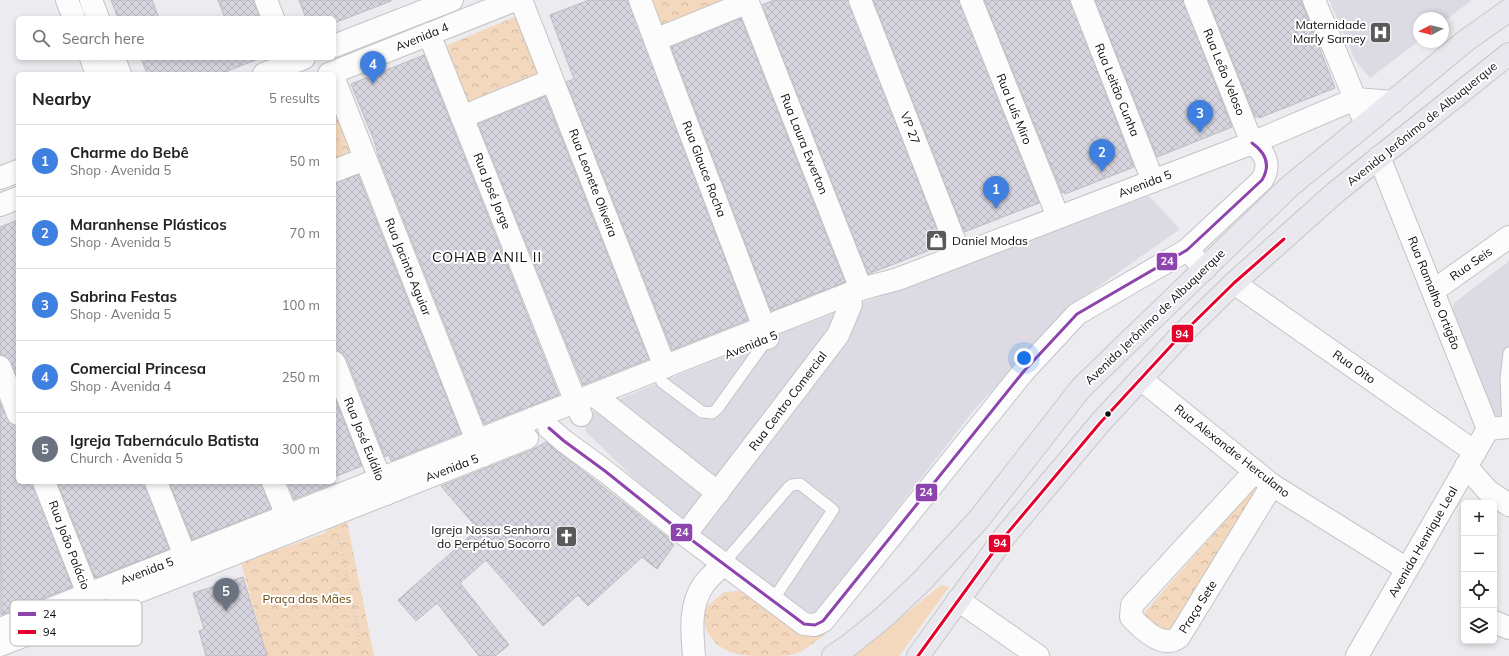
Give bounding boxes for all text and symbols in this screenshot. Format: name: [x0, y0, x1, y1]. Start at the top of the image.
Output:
north arrow: [1413, 12, 1449, 48]
search box: [16, 16, 336, 60]
place label: Maternidade Marly Sarney: [1293, 17, 1367, 46]
street label: Avenida 4: [393, 19, 451, 54]
hospital icon: Maternidade Marly Sarney: [1368, 19, 1394, 45]
street label: Rua Leão Veloso: [1200, 26, 1249, 118]
icon: search: [30, 27, 52, 49]
text: Search here: [62, 29, 144, 48]
street label: Rua Leitão Cunha: [1092, 41, 1143, 139]
pin: 4: [360, 51, 386, 84]
street label: Avenida Jerônimo de Albuquerque: [1344, 58, 1500, 189]
street label: Rua Luís Miro: [993, 71, 1036, 147]
text: Nearby: [32, 88, 91, 109]
text: 5 results: [269, 90, 320, 106]
street label: Rua Laura Ewerton: [777, 91, 832, 196]
pin: 3: [1187, 100, 1213, 133]
street label: VP 27: [897, 109, 924, 146]
street label: Rua Glauce Rocha: [679, 119, 730, 219]
street label: Rua Leonete Oliveira: [566, 126, 621, 239]
pin: 2: [1089, 139, 1115, 172]
text: Charme do Bebê: [70, 143, 189, 162]
street label: Rua José Jorge: [470, 151, 515, 231]
text: 1: [41, 153, 49, 169]
text: 50 m: [290, 153, 320, 169]
text: Shop · Avenida 5: [70, 162, 171, 178]
street label: Avenida 5: [1116, 167, 1174, 201]
pin: 1: [983, 176, 1009, 209]
text: Maranhense Plásticos: [70, 215, 227, 234]
street label: Rua Jacinto Aguiar: [382, 216, 435, 318]
text: 2: [41, 225, 49, 241]
text: 70 m: [290, 225, 320, 241]
shop icon: Daniel Modas: [923, 228, 949, 254]
place label: Daniel Modas: [952, 233, 1028, 248]
text: Shop · Avenida 5: [70, 234, 171, 250]
street label: Rua Ramalho Ortigão: [1405, 234, 1464, 352]
street label: Rua Seis: [1447, 244, 1495, 284]
street label: Avenida Jerônimo de Albuquerque: [1081, 246, 1228, 388]
district label: COHAB ANIL II: [432, 248, 542, 266]
line badge: 24: [1156, 252, 1178, 271]
text: 24: [1160, 254, 1174, 268]
text: Sabrina Festas: [70, 287, 177, 306]
text: 3: [41, 297, 49, 313]
text: 100 m: [282, 297, 320, 313]
text: Shop · Avenida 5: [70, 306, 171, 322]
line badge: 94: [1171, 324, 1194, 343]
street label: Avenida 5: [722, 327, 780, 362]
text: 94: [1175, 327, 1189, 341]
street label: Rua Oito: [1330, 346, 1379, 387]
street label: Rua Centro Comercial: [745, 348, 830, 453]
your location: [1014, 348, 1034, 368]
text: Comercial Princesa: [70, 359, 206, 378]
text: 4: [41, 369, 49, 385]
text: 250 m: [282, 369, 320, 385]
text: Shop · Avenida 4: [70, 378, 171, 394]
street label: Rua José Eulálio: [341, 395, 388, 483]
street label: Rua Alexandre Herculano: [1172, 401, 1293, 500]
unlabelled marker: [1103, 409, 1113, 419]
text: Igreja Tabernáculo Batista: [70, 431, 259, 450]
text: 5: [41, 441, 49, 457]
text: 300 m: [282, 441, 320, 457]
text: Church · Avenida 5: [70, 450, 183, 466]
street label: Avenida 5: [423, 451, 481, 485]
line badge: 24: [915, 483, 938, 502]
street label: Avenida Henrique Leal: [1385, 484, 1460, 600]
text: 24: [919, 485, 933, 499]
street label: Rua João Palácio: [46, 498, 93, 592]
map controls: [1461, 500, 1497, 644]
button: +: [1461, 500, 1497, 536]
place label: Igreja Nossa Senhora do Perpétuo Socorro: [431, 522, 550, 551]
line badge: 24: [670, 523, 693, 542]
church icon: Igreja Nossa Senhora do Perpétuo Socorro: [553, 524, 579, 550]
text: 24: [675, 525, 689, 539]
line badge: 94: [988, 534, 1011, 553]
text: 94: [993, 536, 1007, 550]
button: −: [1461, 536, 1497, 572]
street label: Avenida 5: [118, 554, 176, 588]
button: locate: [1461, 572, 1497, 608]
street label: Praça Sete: [1175, 577, 1220, 636]
pin: 5: [213, 578, 239, 611]
park label: Praça das Mães: [263, 591, 351, 606]
legend: [10, 600, 142, 646]
text: 24: [43, 607, 57, 621]
button: layers: [1461, 608, 1497, 644]
text: 94: [43, 625, 57, 639]

